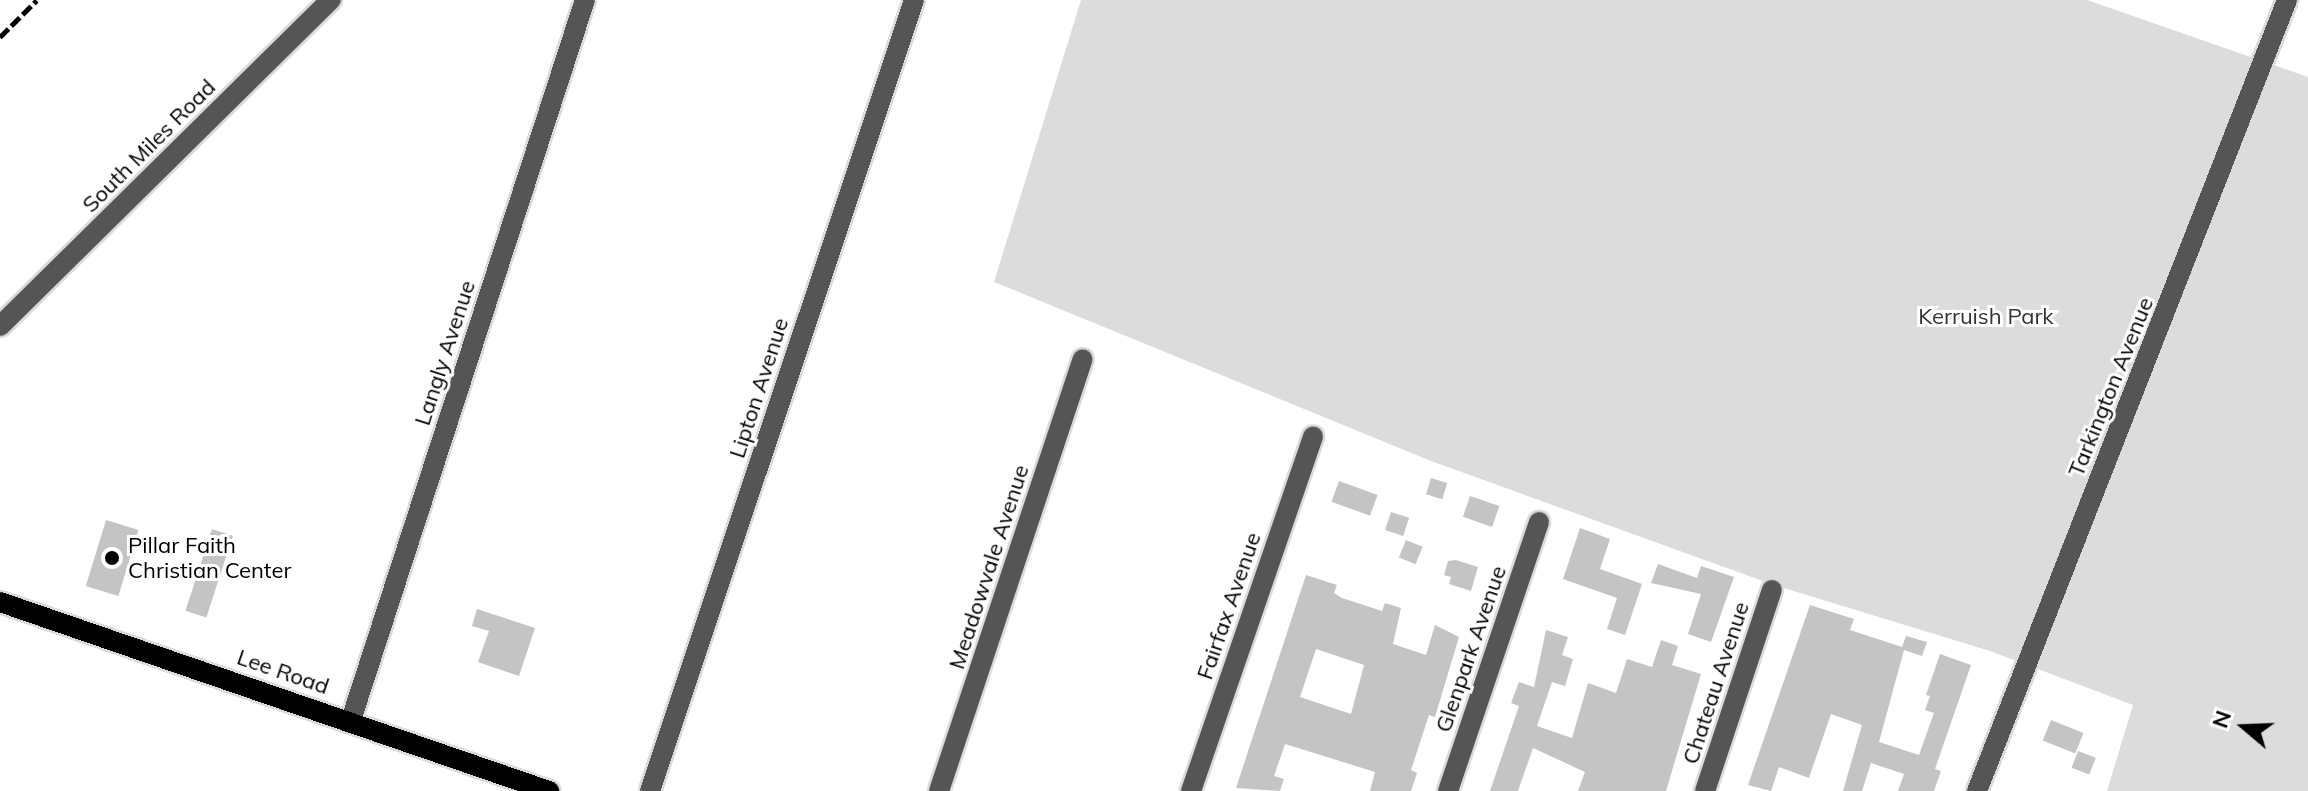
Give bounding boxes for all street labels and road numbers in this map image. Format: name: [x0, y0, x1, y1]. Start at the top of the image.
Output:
street label: South Miles Road: [77, 74, 221, 218]
street label: Langly Avenue: [409, 277, 481, 429]
street label: Tarkington Avenue: [2063, 294, 2159, 480]
street label: Lipton Avenue: [724, 315, 794, 461]
street label: Meadowvale Avenue: [943, 462, 1035, 672]
street label: Fairfax Avenue: [1192, 529, 1266, 683]
street label: Glenpark Avenue: [1430, 562, 1512, 736]
street label: Chateau Avenue: [1677, 599, 1755, 767]
street label: Lee Road: [234, 644, 332, 700]

